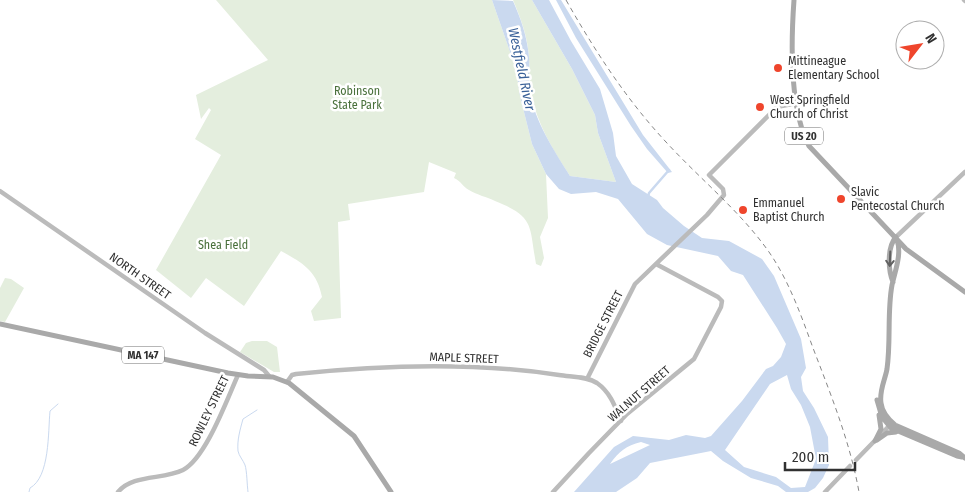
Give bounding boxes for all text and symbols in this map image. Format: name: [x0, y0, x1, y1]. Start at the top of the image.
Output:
north arrow: [895, 20, 945, 70]
water label: Westfield River: [504, 26, 539, 113]
text: N: [921, 31, 940, 47]
place label: Mittineague Elementary School: [788, 54, 879, 82]
marker: Mittineague Elementary School: [772, 62, 784, 74]
park label: Robinson State Park: [332, 84, 382, 112]
place label: West Springfield Church of Christ: [770, 93, 850, 121]
marker: West Springfield Church of Christ: [754, 101, 766, 113]
road number: US 20: [785, 128, 823, 144]
place label: Slavic Pentecostal Church: [851, 185, 945, 213]
marker: Slavic Pentecostal Church: [835, 193, 847, 205]
place label: Emmanuel Baptist Church: [753, 196, 825, 224]
marker: Emmanuel Baptist Church: [737, 204, 749, 216]
park label: Shea Field: [198, 238, 248, 252]
street label: NORTH STREET: [107, 250, 174, 302]
one-way arrow: [885, 251, 895, 267]
street label: BRIDGE STREET: [580, 288, 626, 360]
road number: MA 147: [122, 346, 164, 364]
street label: MAPLE STREET: [429, 350, 499, 366]
street label: WALNUT STREET: [605, 363, 673, 425]
street label: ROWLEY STREET: [186, 373, 232, 449]
scale bar: [785, 440, 855, 472]
text: 200 m: [792, 448, 829, 466]

